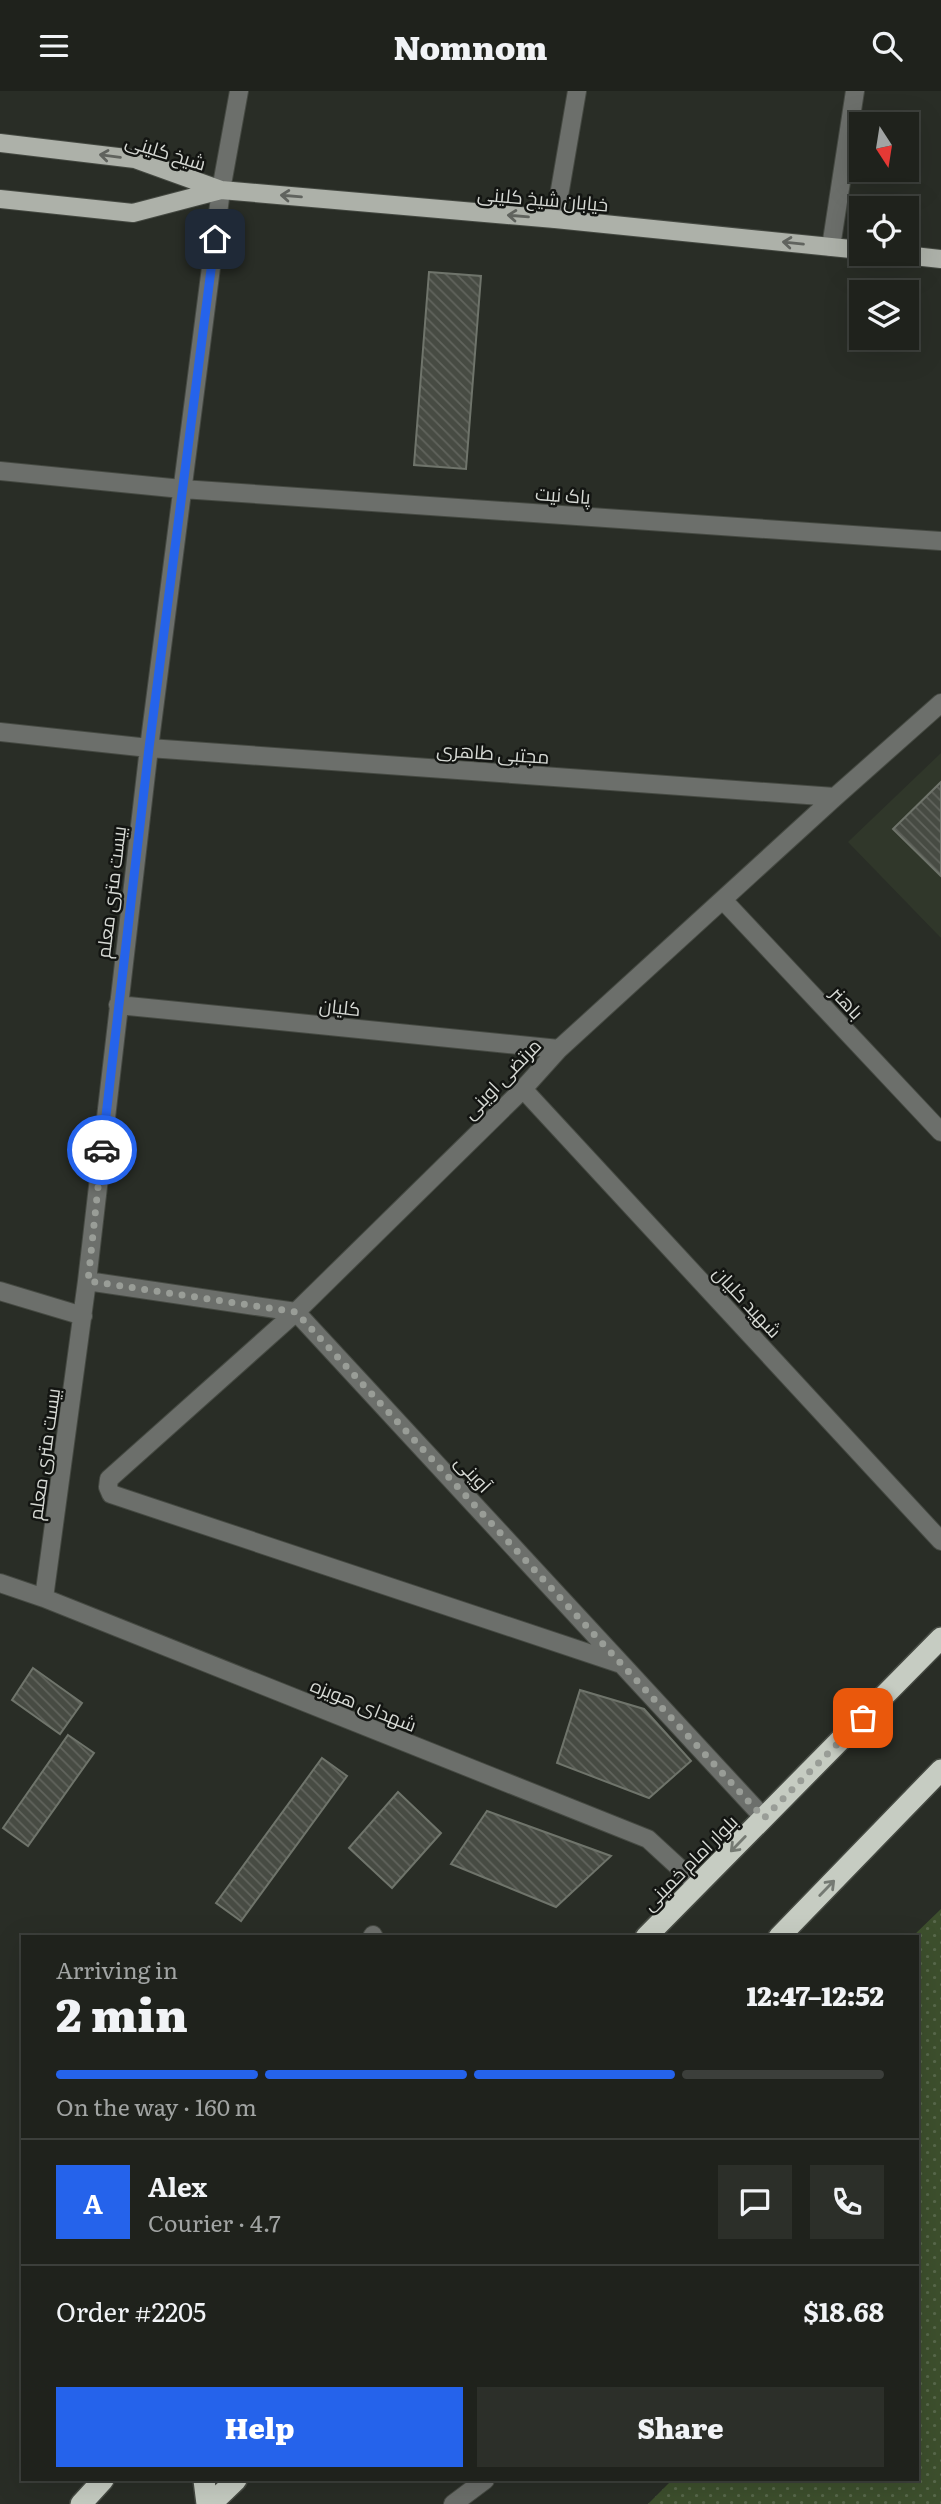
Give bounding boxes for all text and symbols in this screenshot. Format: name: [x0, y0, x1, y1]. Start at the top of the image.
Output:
text: Nomnom: [393, 22, 548, 70]
icon: menu: [35, 27, 73, 65]
icon: search: [868, 27, 906, 65]
north arrow: [849, 112, 919, 182]
map controls: [849, 112, 919, 350]
street label: شیخ کلینی: [122, 126, 210, 177]
one-way arrow: [99, 149, 122, 162]
street label: خیابان شیخ کلینی: [476, 178, 610, 219]
one-way arrow: [280, 189, 303, 202]
button: locate: [849, 196, 919, 266]
pin: [185, 209, 245, 269]
one-way arrow: [507, 209, 530, 222]
icon: home: [196, 220, 234, 258]
one-way arrow: [782, 236, 805, 249]
button: layers: [849, 280, 919, 350]
street label: پاک نیت: [534, 478, 592, 510]
street label: مجتبی طاهری: [436, 734, 550, 770]
street label: بیست متری معلم: [88, 824, 133, 960]
street label: باهنر: [824, 978, 871, 1025]
street label: کلیان: [318, 990, 362, 1022]
street label: مرتضی اوینی: [455, 1031, 547, 1125]
courier: [67, 1115, 137, 1185]
icon: car: [83, 1131, 121, 1169]
street label: شهید کلیان: [707, 1259, 789, 1343]
street label: بیست متری معلم: [20, 1386, 67, 1522]
street label: آوینی: [449, 1448, 499, 1498]
street label: شهدای هویزه: [307, 1670, 421, 1738]
pin: [833, 1688, 893, 1748]
icon: bag: [844, 1699, 882, 1737]
street label: بلوار امام خمینی: [635, 1808, 744, 1917]
one-way arrow: [730, 1835, 747, 1852]
one-way arrow: [818, 1880, 835, 1897]
text: Arriving in: [56, 1952, 178, 1986]
text: 12:47–12:52: [746, 1975, 884, 2014]
text: 2 min: [56, 1978, 188, 2046]
text: On the way · 160 m: [56, 2089, 257, 2123]
button: chat: [718, 2165, 792, 2239]
button: phone: [810, 2165, 884, 2239]
text: Alex: [148, 2166, 207, 2205]
text: A: [83, 2183, 103, 2222]
text: Courier · 4.7: [148, 2205, 281, 2239]
text: Order #2205: [56, 2291, 206, 2330]
text: $18.68: [803, 2291, 884, 2330]
button: Help: [56, 2387, 463, 2467]
button: Share: [477, 2387, 884, 2467]

